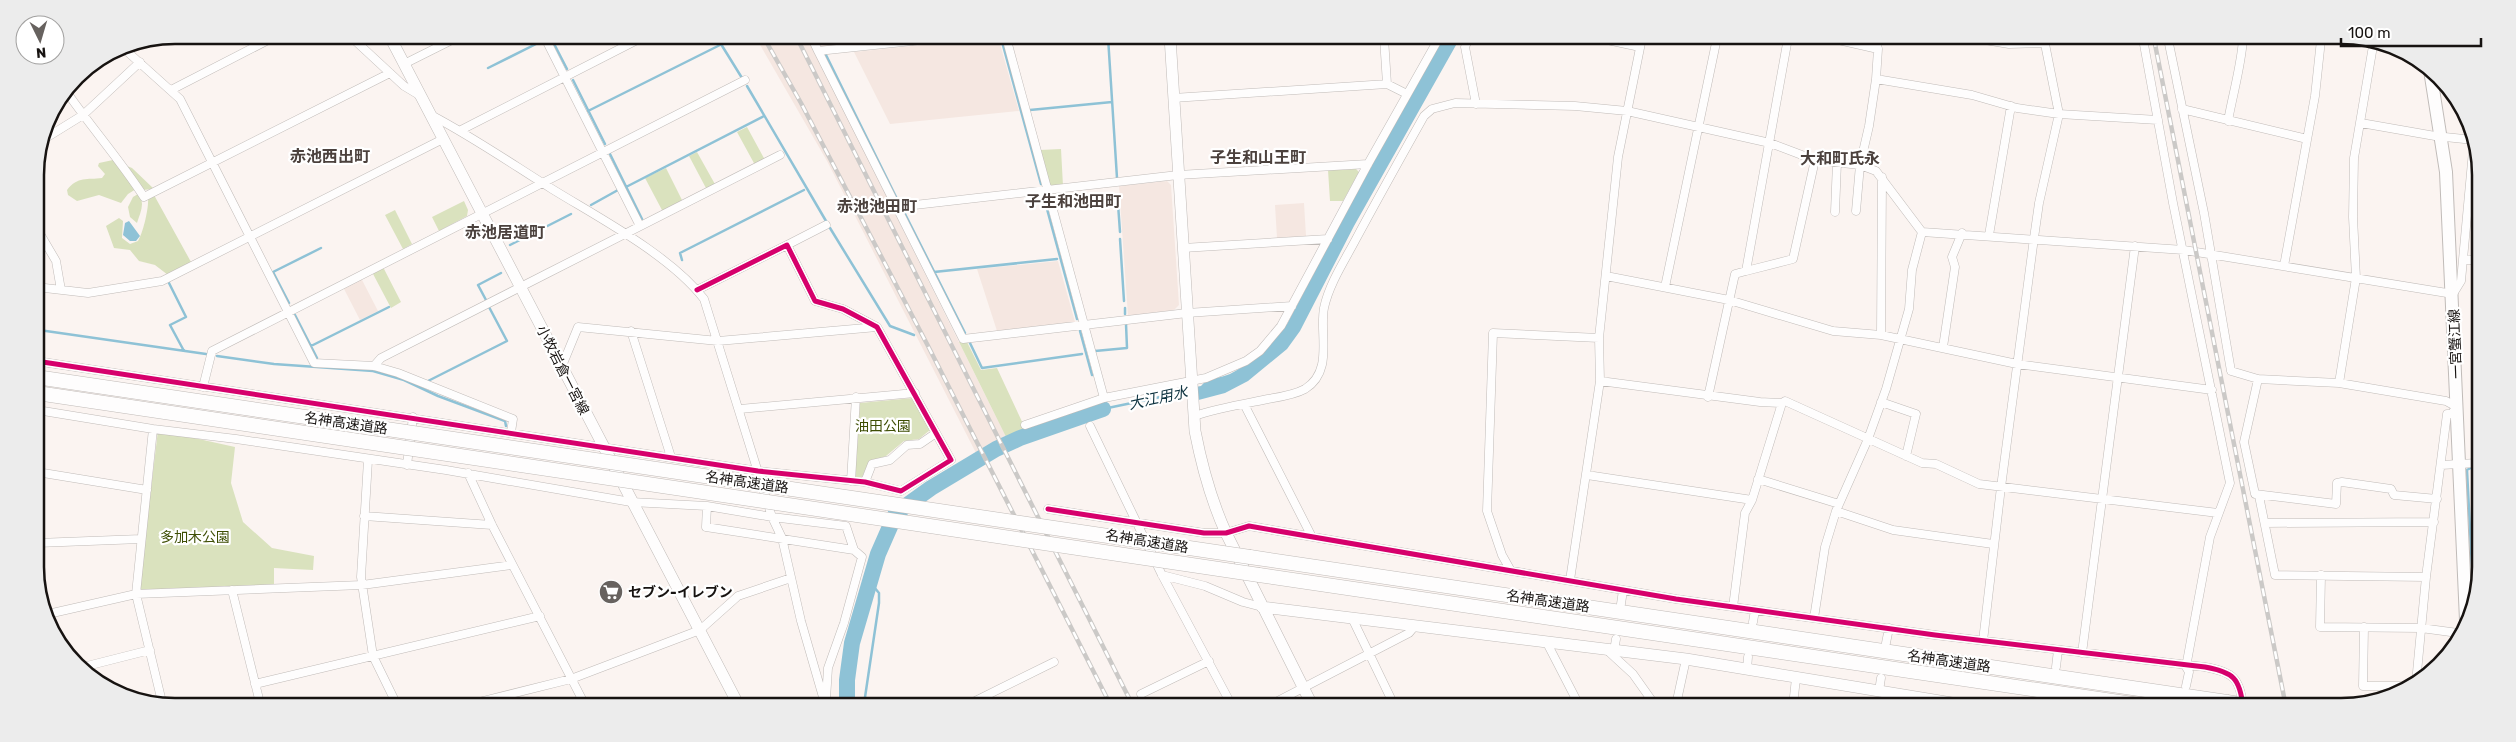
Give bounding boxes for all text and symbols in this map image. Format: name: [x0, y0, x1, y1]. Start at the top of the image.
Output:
north arrow: [15, 15, 65, 65]
scale bar: [2341, 15, 2481, 47]
text: 100 m: [2348, 24, 2390, 42]
text: N: [35, 44, 47, 61]
district label: 赤池西出町: [290, 147, 370, 166]
district label: 子生和山王町: [1210, 148, 1306, 167]
district label: 大和町氏永: [1800, 149, 1880, 168]
district label: 子生和池田町: [1025, 192, 1121, 211]
district label: 赤池池田町: [837, 197, 917, 216]
district label: 赤池居道町: [465, 223, 545, 242]
street label: 一宮蟹江線: [2446, 309, 2465, 379]
street label: 小牧岩倉一宮線: [533, 323, 592, 418]
water label: 大江用水: [1127, 383, 1191, 413]
street label: 名神高速道路: [303, 409, 389, 438]
park label: 油田公園: [855, 418, 911, 435]
street label: 名神高速道路: [704, 468, 790, 497]
street label: 名神高速道路: [1104, 527, 1190, 556]
park label: 多加木公園: [160, 529, 230, 546]
supermarket icon: セブン-イレブン: [598, 579, 624, 605]
place label: セブン-イレブン: [628, 584, 733, 601]
street label: 名神高速道路: [1505, 587, 1591, 616]
street label: 名神高速道路: [1906, 647, 1992, 676]

